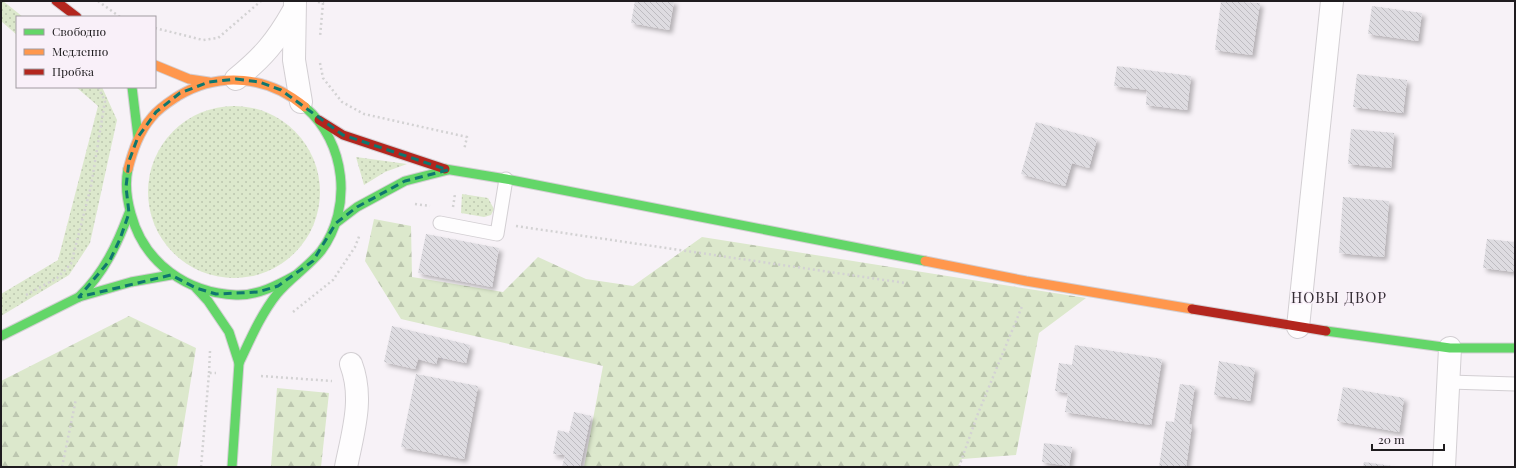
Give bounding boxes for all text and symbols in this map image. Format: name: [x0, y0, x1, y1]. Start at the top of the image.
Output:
legend: [16, 16, 156, 88]
text: Свободно: [52, 23, 107, 39]
text: Медленно: [52, 43, 109, 59]
text: Пробка: [52, 63, 94, 79]
district label: НОВЫ ДВОР: [1291, 287, 1387, 307]
scale bar: [1372, 426, 1444, 452]
text: 20 m: [1378, 431, 1405, 447]

